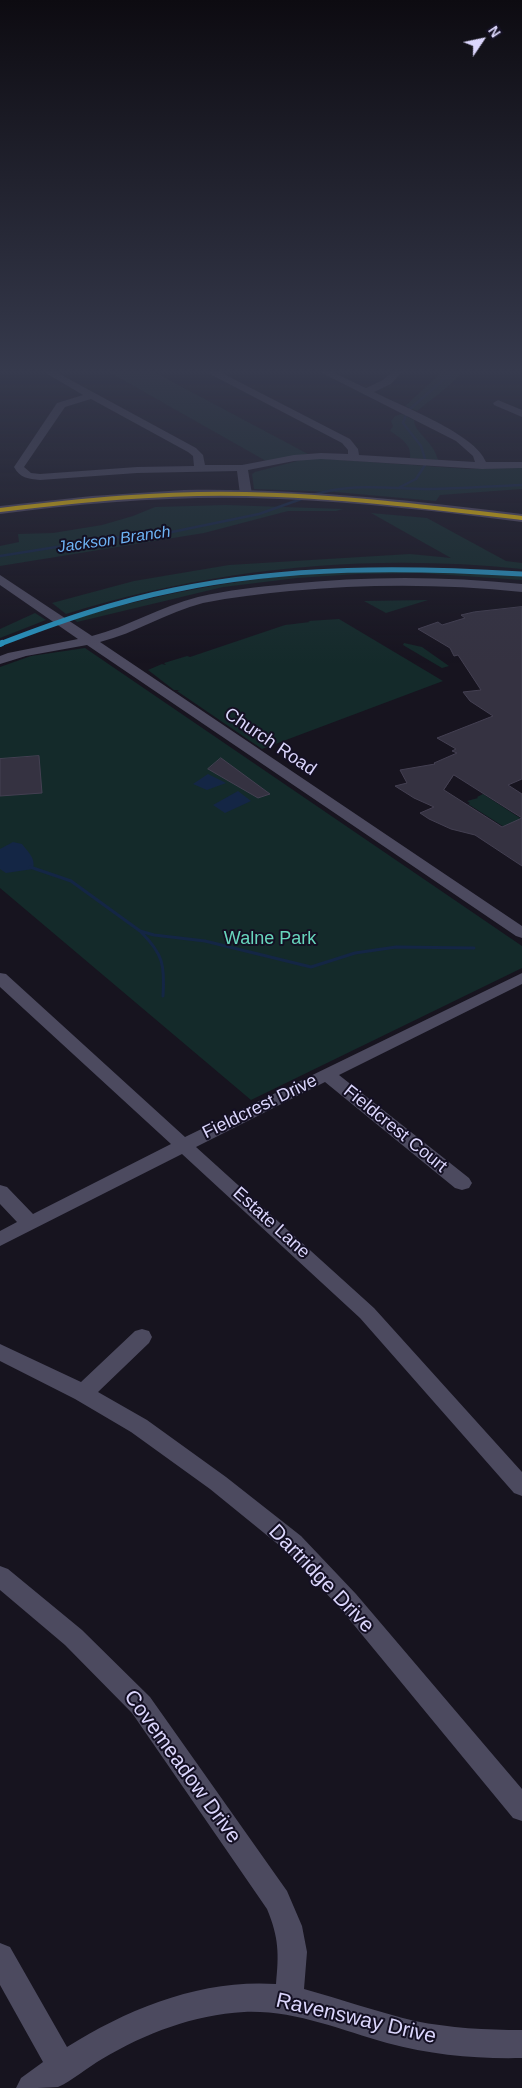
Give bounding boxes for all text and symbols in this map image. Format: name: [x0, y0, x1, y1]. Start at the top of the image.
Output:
north arrow: [457, 15, 507, 65]
text: N: [485, 23, 504, 40]
water label: Jackson Branch: [56, 523, 172, 557]
street label: Church Road: [220, 703, 320, 781]
park label: Walne Park: [224, 928, 316, 950]
street label: Fieldcrest Drive: [199, 1070, 321, 1144]
street label: Fieldcrest Court: [339, 1081, 451, 1177]
street label: Estate Lane: [228, 1183, 314, 1263]
street label: Dartridge Drive: [263, 1519, 379, 1639]
street label: Covemeadow Drive: [118, 1685, 246, 1849]
street label: Ravensway Drive: [274, 1988, 438, 2050]

